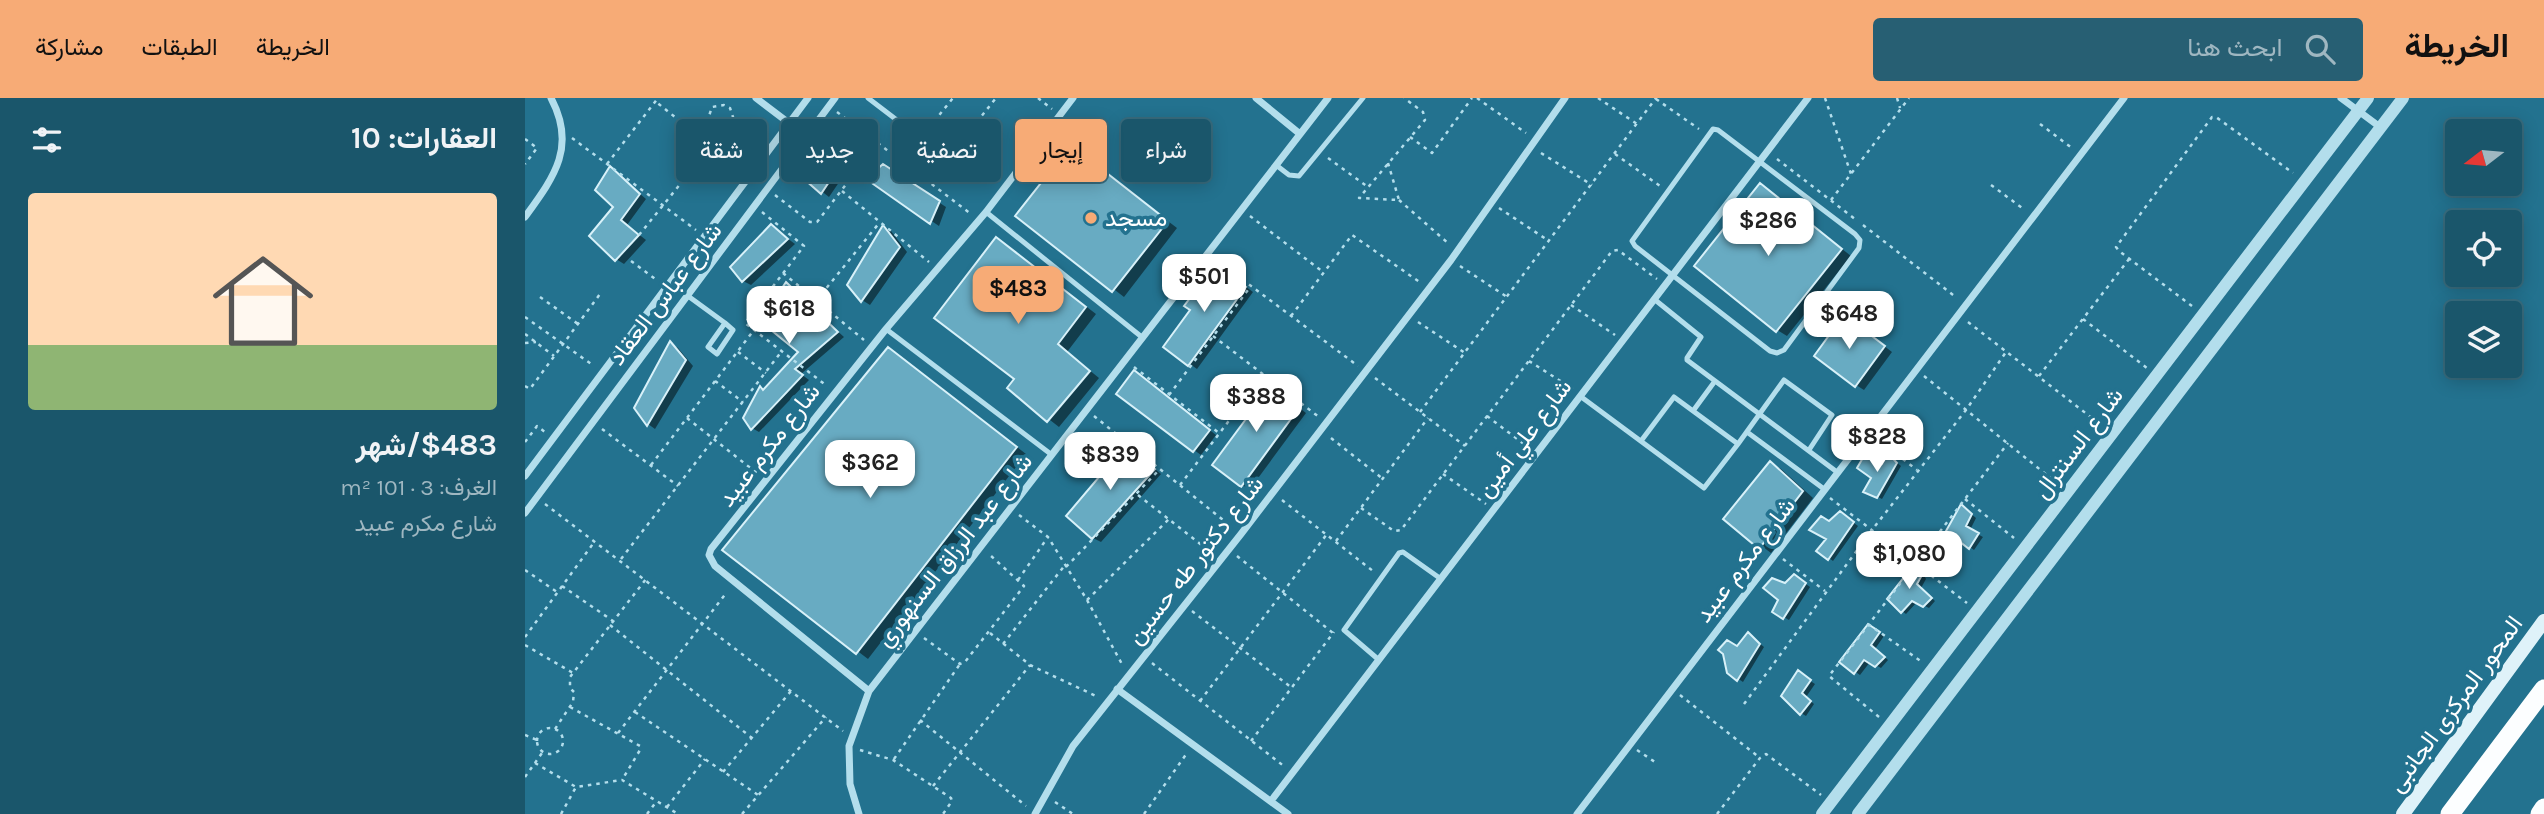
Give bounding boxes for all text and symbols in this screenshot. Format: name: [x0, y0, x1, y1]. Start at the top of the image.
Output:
search box: [1873, 18, 2363, 81]
text: الخريطة: [2405, 27, 2509, 65]
icon: search: [2301, 30, 2339, 68]
text: ابحث هنا: [2187, 32, 2283, 63]
text: مشاركة: [35, 33, 103, 61]
text: الطبقات: [141, 33, 218, 61]
text: الخريطة: [256, 33, 330, 61]
chip: شقة: [676, 119, 767, 182]
chip: جديد: [781, 119, 878, 182]
chip: تصفية: [892, 119, 1001, 182]
chip: إيجار: [1015, 119, 1107, 182]
chip: شراء: [1121, 119, 1211, 182]
north arrow: [2445, 119, 2522, 196]
map controls: [2445, 119, 2522, 378]
text: العقارات: 10: [351, 120, 497, 156]
icon: filters: [28, 121, 66, 159]
pin: $286: [1727, 198, 1809, 258]
place label: مسجد: [1105, 204, 1167, 232]
text: $286: [1739, 207, 1797, 234]
marker: مسجد: [1083, 210, 1099, 226]
button: locate: [2445, 210, 2522, 287]
street label: شارع عباس العقاد: [602, 217, 729, 372]
icon: home: [200, 238, 326, 364]
pin: $501: [1163, 254, 1245, 314]
text: $501: [1178, 263, 1230, 290]
pin: $483: [977, 266, 1059, 326]
text: $483: [989, 275, 1047, 302]
pin: $618: [748, 286, 830, 346]
pin: $648: [1808, 292, 1890, 351]
text: $618: [763, 295, 815, 322]
text: $648: [1820, 300, 1878, 327]
button: layers: [2445, 301, 2522, 378]
street label: شارع علي أمين: [1471, 373, 1581, 506]
pin: $388: [1215, 374, 1297, 434]
street label: شارع مكرم عبيد: [712, 378, 827, 513]
street label: شارع السنترال: [2027, 382, 2130, 505]
text: $388: [1226, 383, 1286, 410]
pin: $828: [1836, 414, 1918, 474]
text: $828: [1847, 423, 1907, 450]
text: $483/شهر: [355, 427, 497, 463]
pin: $839: [1069, 432, 1151, 492]
pin: $362: [829, 440, 911, 500]
text: $839: [1080, 441, 1140, 468]
street label: شارع عبد الرزاق السنهوري: [870, 448, 1042, 655]
text: $362: [841, 449, 899, 476]
street label: شارع دكتور طه حسين: [1121, 470, 1271, 651]
text: الغرف: 3 · 101 m²: [340, 474, 497, 501]
street label: شارع مكرم عبيد: [1689, 492, 1803, 629]
text: شارع مكرم عبيد: [354, 510, 497, 537]
pin: $1,080: [1852, 532, 1966, 591]
text: $1,080: [1872, 540, 1946, 567]
street label: المحور المركزى الجانبى: [2382, 610, 2529, 798]

